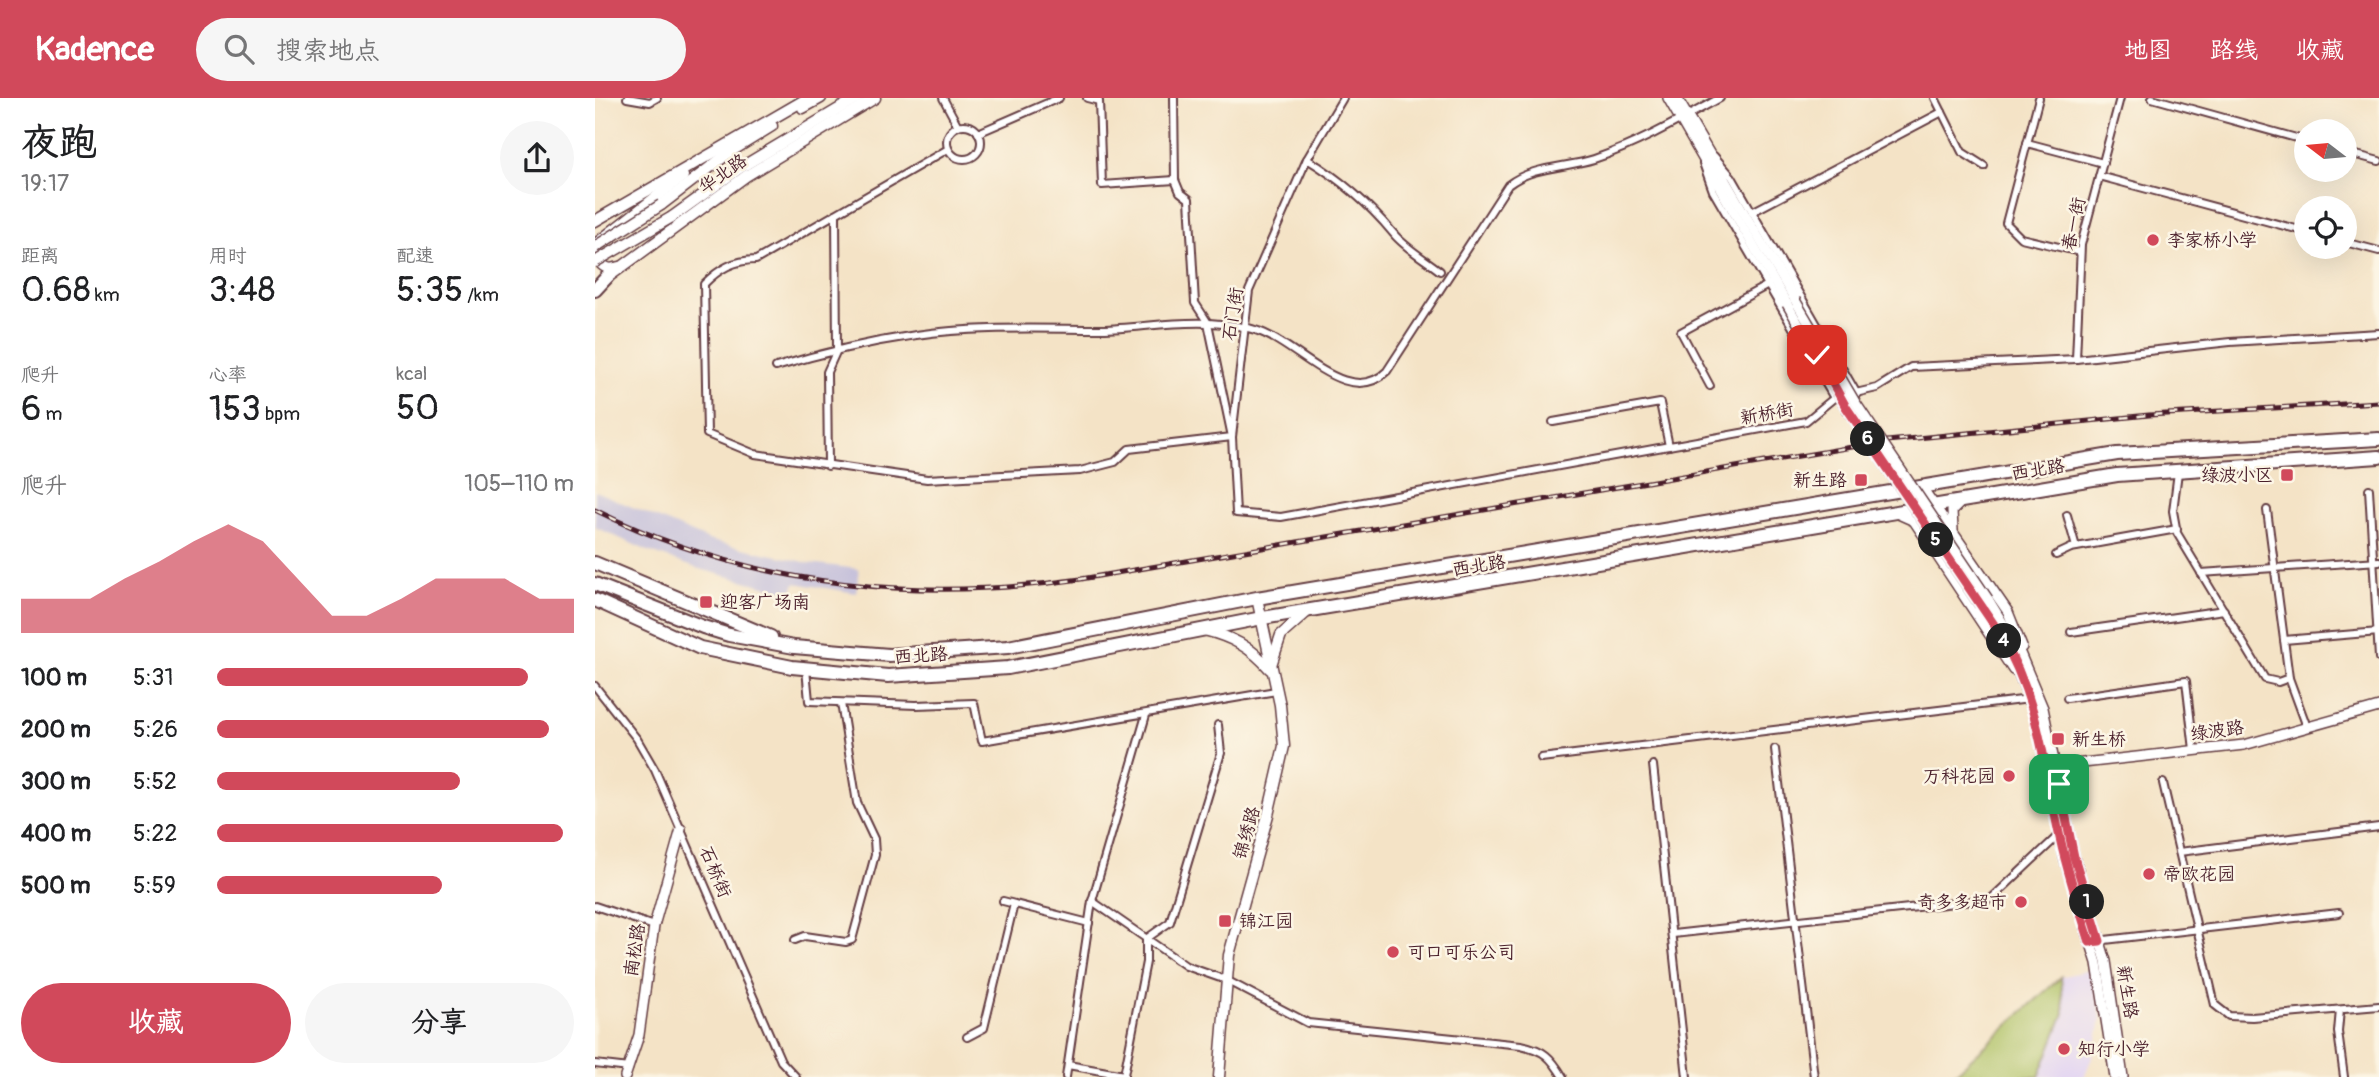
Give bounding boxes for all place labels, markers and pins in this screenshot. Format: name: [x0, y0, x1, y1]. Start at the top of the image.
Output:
place label: 李家桥小学: [2167, 229, 2257, 252]
marker: 李家桥小学: [2145, 232, 2161, 248]
pin: [1787, 325, 1847, 385]
pin: 6: [1851, 422, 1885, 456]
place label: 绿波小区: [2201, 464, 2273, 487]
marker: 绿波小区: [2279, 467, 2295, 483]
place label: 新生路: [1793, 469, 1847, 492]
marker: 新生路: [1853, 472, 1869, 488]
pin: 5: [1919, 522, 1953, 558]
place label: 迎客广场南: [720, 591, 810, 614]
marker: 迎客广场南: [698, 594, 714, 610]
pin: 4: [1987, 624, 2021, 658]
place label: 新生桥: [2072, 728, 2126, 751]
marker: 新生桥: [2050, 731, 2066, 747]
pin: [2029, 754, 2089, 814]
place label: 万科花园: [1923, 765, 1995, 788]
marker: 万科花园: [2001, 768, 2017, 784]
place label: 帝欧花园: [2163, 863, 2235, 886]
marker: 帝欧花园: [2141, 866, 2157, 882]
pin: 1: [2069, 884, 2105, 920]
place label: 奇多多超市: [1917, 891, 2007, 914]
marker: 奇多多超市: [2013, 894, 2029, 910]
place label: 锦江园: [1239, 910, 1293, 933]
marker: 锦江园: [1217, 913, 1233, 929]
place label: 可口可乐公司: [1407, 941, 1515, 964]
marker: 可口可乐公司: [1385, 944, 1401, 960]
place label: 知行小学: [2078, 1038, 2150, 1061]
marker: 知行小学: [2056, 1041, 2072, 1057]

